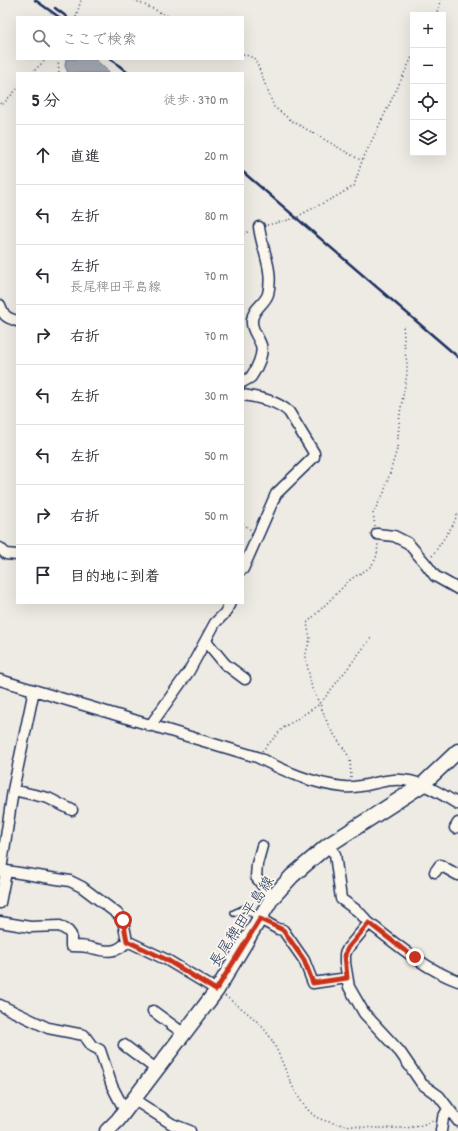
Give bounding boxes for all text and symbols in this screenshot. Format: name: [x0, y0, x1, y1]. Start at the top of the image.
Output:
map controls: [410, 12, 446, 156]
button: +: [410, 12, 446, 48]
search box: [16, 16, 244, 60]
icon: search: [30, 27, 52, 49]
text: ここで検索: [62, 28, 137, 49]
button: −: [410, 48, 446, 84]
button: locate: [410, 84, 446, 120]
text: 5 分: [32, 88, 60, 111]
text: 徒歩 · 370 m: [164, 90, 228, 108]
button: layers: [410, 120, 446, 156]
icon: ahead: [32, 144, 54, 166]
text: 直進: [70, 145, 100, 166]
text: 20 m: [204, 146, 228, 164]
icon: left: [32, 204, 54, 226]
text: 左折: [70, 205, 100, 226]
text: 80 m: [205, 206, 228, 224]
text: 左折: [70, 255, 100, 276]
icon: left: [32, 264, 54, 286]
text: 70 m: [204, 266, 228, 284]
text: 長尾稗田平島線: [70, 277, 161, 295]
icon: right: [32, 324, 54, 346]
text: 右折: [70, 325, 100, 346]
text: 70 m: [204, 326, 228, 344]
icon: left: [32, 384, 54, 406]
text: 左折: [70, 385, 100, 406]
text: 30 m: [205, 386, 228, 404]
icon: left: [32, 444, 54, 466]
text: 左折: [70, 445, 100, 466]
text: 50 m: [205, 446, 228, 464]
icon: right: [32, 504, 54, 526]
text: 右折: [70, 505, 100, 526]
text: 50 m: [205, 506, 228, 524]
icon: arrive: [32, 564, 54, 586]
text: 目的地に到着: [70, 565, 160, 586]
street label: 長尾稗田平島線: [204, 871, 278, 971]
route start: [114, 911, 132, 929]
route end: [406, 948, 424, 966]

